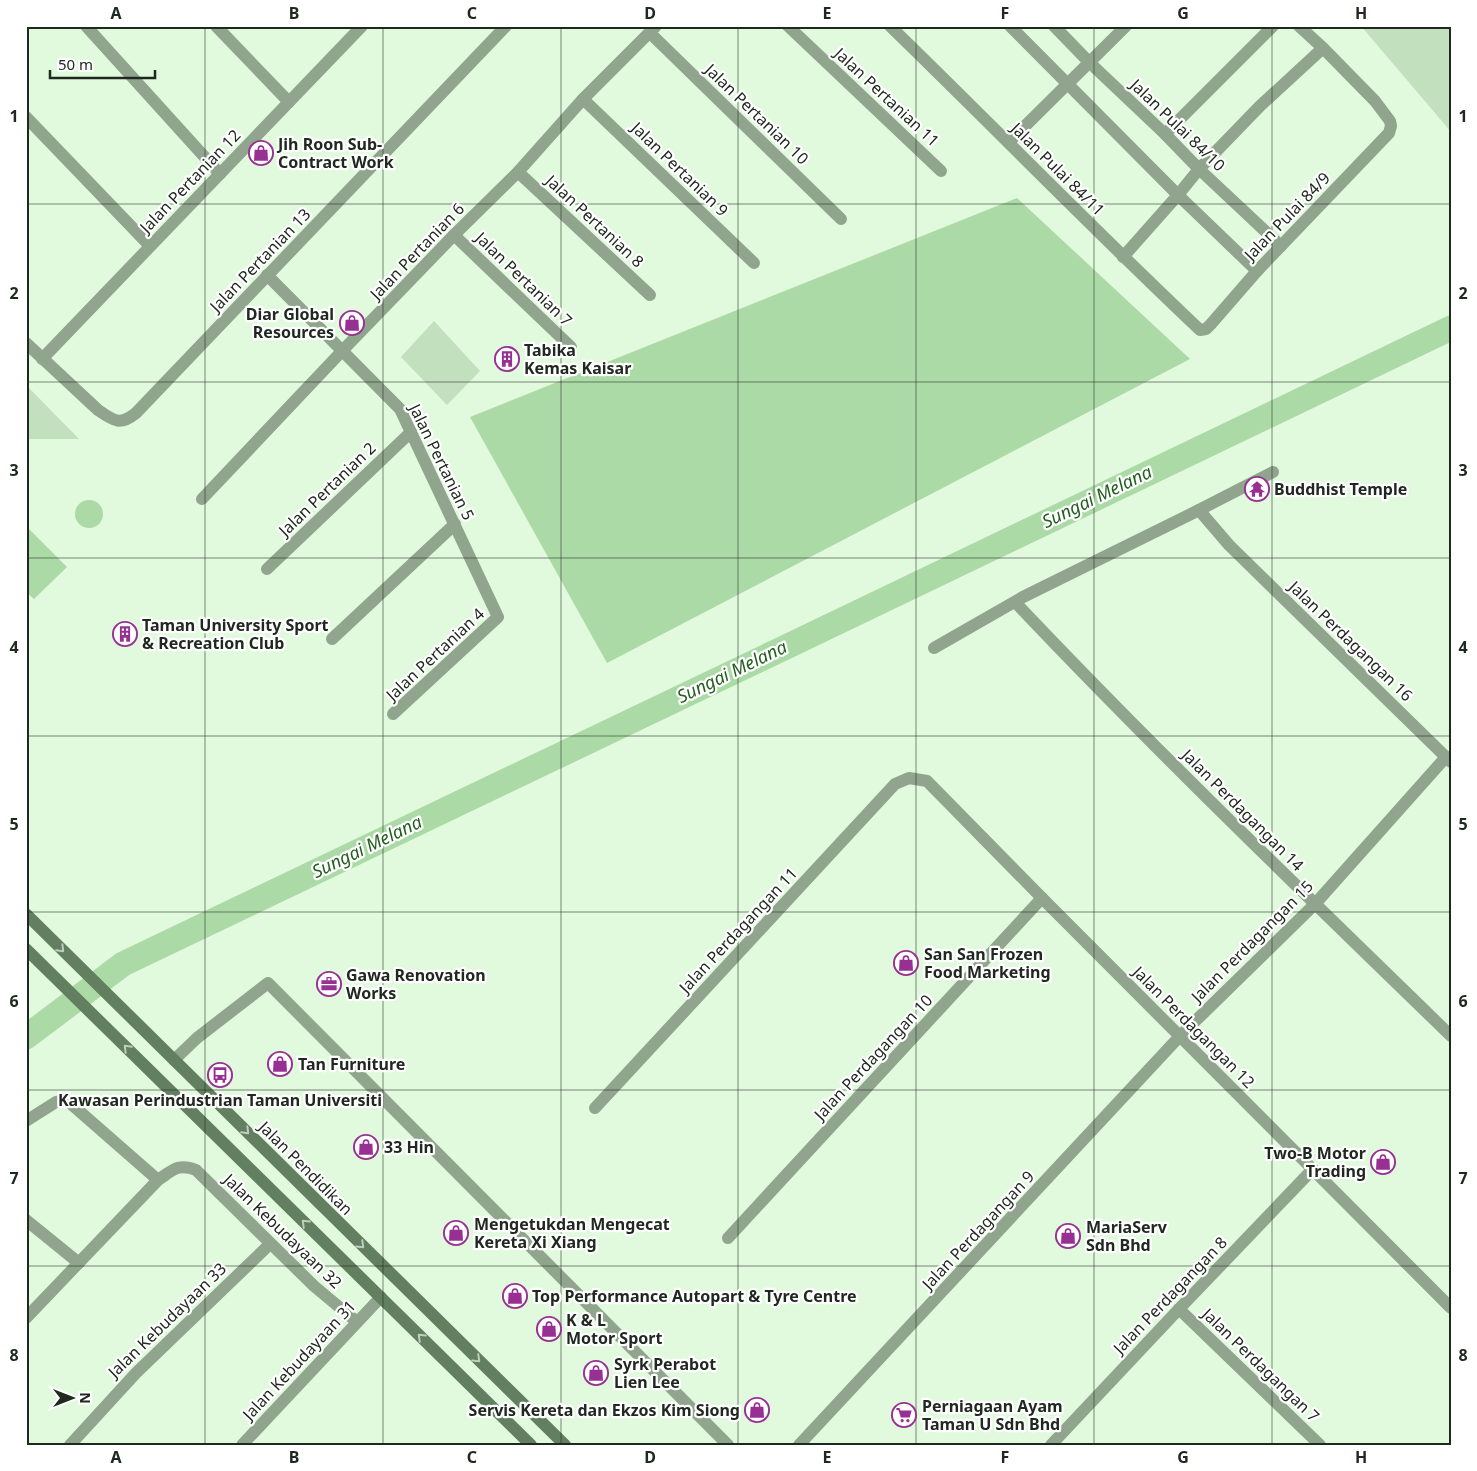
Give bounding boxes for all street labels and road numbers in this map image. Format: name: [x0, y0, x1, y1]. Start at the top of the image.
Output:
street label: Jalan Pertanian 11: [828, 41, 944, 151]
street label: Jalan Pertanian 10: [699, 57, 814, 169]
street label: Jalan Pulai 84/10: [1124, 73, 1230, 176]
street label: Jalan Pertanian 9: [625, 116, 733, 221]
street label: Jalan Pulai 84/11: [1005, 116, 1110, 221]
street label: Jalan Pertanian 12: [133, 124, 245, 239]
street label: Jalan Pulai 84/9: [1238, 167, 1335, 266]
street label: Jalan Pertanian 8: [540, 168, 649, 272]
street label: Jalan Pertanian 6: [364, 198, 469, 306]
street label: Jalan Pertanian 13: [203, 203, 315, 318]
street label: Jalan Pertanian 7: [469, 226, 577, 331]
street label: Jalan Pertanian 5: [403, 398, 480, 524]
street label: Jalan Pertanian 2: [272, 437, 380, 542]
street label: Jalan Perdagangan 16: [1283, 575, 1418, 706]
street label: Jalan Pertanian 4: [380, 603, 489, 707]
street label: Jalan Perdagangan 14: [1176, 743, 1309, 876]
street label: Jalan Perdagangan 11: [673, 862, 802, 999]
street label: Jalan Perdagangan 15: [1185, 875, 1318, 1008]
street label: Jalan Perdagangan 12: [1127, 960, 1260, 1093]
street label: Jalan Perdagangan 10: [808, 989, 937, 1126]
street label: Jalan Pendidikan: [253, 1115, 358, 1220]
street label: Jalan Perdagangan 9: [916, 1166, 1039, 1296]
street label: Jalan Kebudayaan 32: [218, 1167, 347, 1293]
street label: Jalan Perdagangan 8: [1107, 1232, 1232, 1360]
street label: Jalan Kebudayaan 33: [102, 1258, 231, 1384]
street label: Jalan Kebudayaan 31: [236, 1295, 360, 1426]
street label: Jalan Perdagangan 7: [1196, 1302, 1324, 1427]

